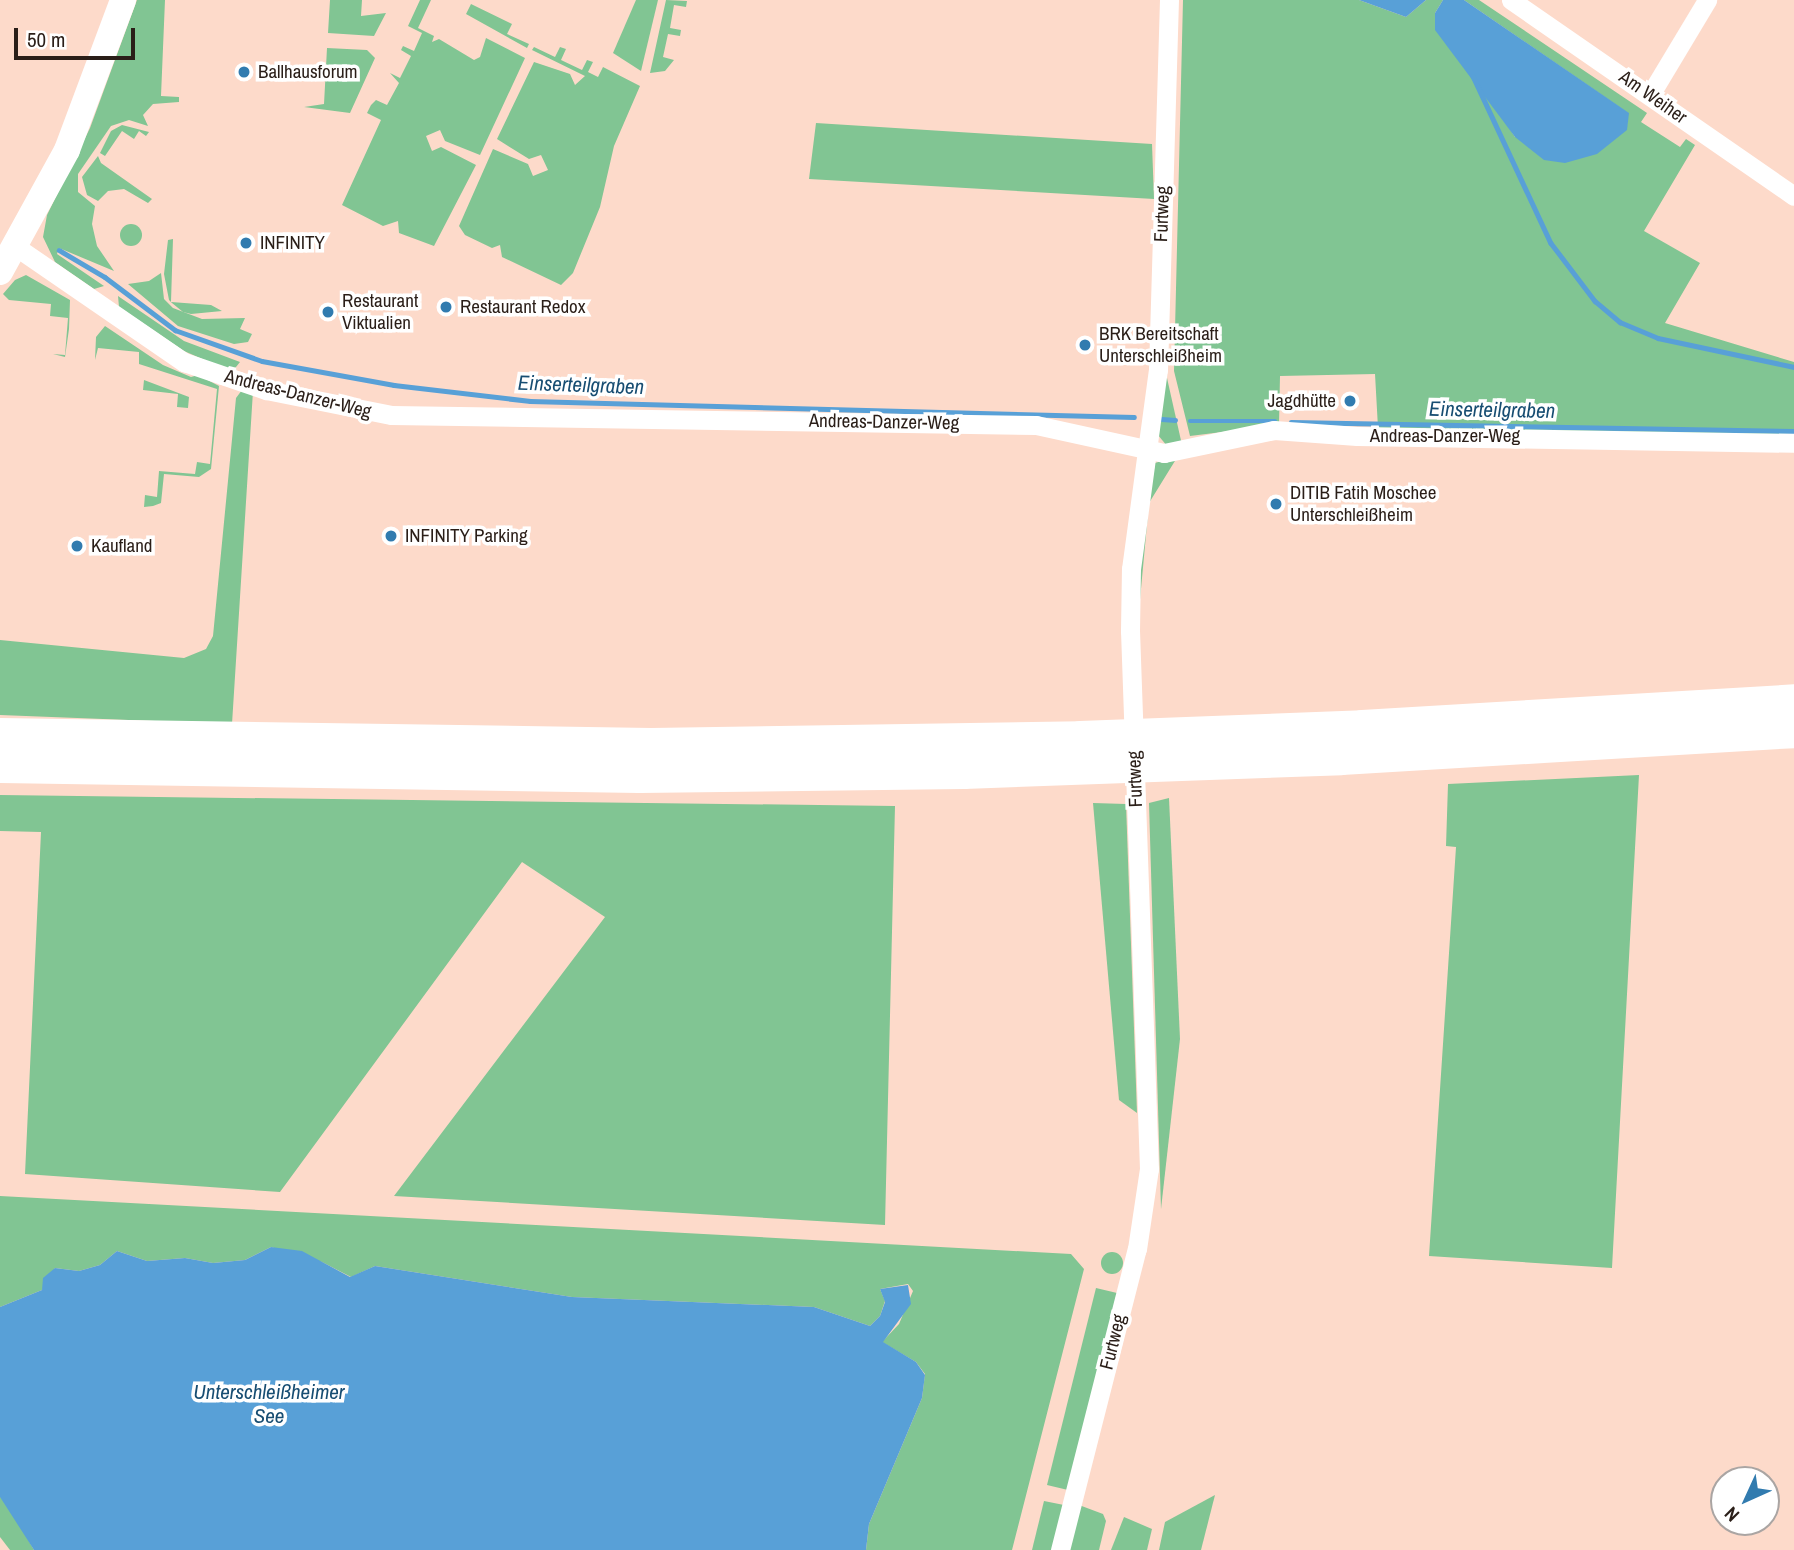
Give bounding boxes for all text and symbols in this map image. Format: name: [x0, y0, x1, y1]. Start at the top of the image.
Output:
scale bar: [18, 14, 138, 58]
text: 50 m: [27, 25, 65, 54]
place label: Ballhausforum: [258, 61, 358, 83]
marker: Ballhausforum: [236, 64, 252, 80]
street label: Am Weiher: [1615, 65, 1691, 129]
street label: Furtweg: [1150, 185, 1174, 243]
place label: INFINITY: [260, 232, 325, 254]
marker: INFINITY: [238, 235, 254, 251]
place label: Restaurant Viktualien: [342, 290, 418, 334]
place label: Restaurant Redox: [460, 296, 586, 318]
marker: Restaurant Redox: [438, 299, 454, 315]
marker: Restaurant Viktualien: [320, 304, 336, 320]
place label: BRK Bereitschaft Unterschleißheim: [1099, 323, 1222, 367]
marker: BRK Bereitschaft Unterschleißheim: [1077, 337, 1093, 353]
street label: Andreas-Danzer-Weg: [222, 365, 374, 423]
water label: Einserteilgraben: [517, 370, 645, 400]
place label: Jagdhütte: [1268, 390, 1336, 412]
marker: Jagdhütte: [1342, 393, 1358, 409]
water label: Einserteilgraben: [1429, 396, 1555, 424]
street label: Andreas-Danzer-Weg: [809, 409, 959, 435]
street label: Andreas-Danzer-Weg: [1370, 425, 1520, 447]
place label: DITIB Fatih Moschee Unterschleißheim: [1290, 482, 1436, 526]
marker: DITIB Fatih Moschee Unterschleißheim: [1268, 496, 1284, 512]
place label: INFINITY Parking: [405, 525, 528, 547]
marker: INFINITY Parking: [383, 528, 399, 544]
place label: Kaufland: [91, 535, 153, 557]
marker: Kaufland: [69, 538, 85, 554]
street label: Furtweg: [1123, 750, 1147, 808]
street label: Furtweg: [1095, 1312, 1131, 1372]
water label: Unterschleißheimer See: [193, 1379, 345, 1429]
north arrow: [1710, 1466, 1780, 1536]
text: N: [1718, 1501, 1745, 1528]

